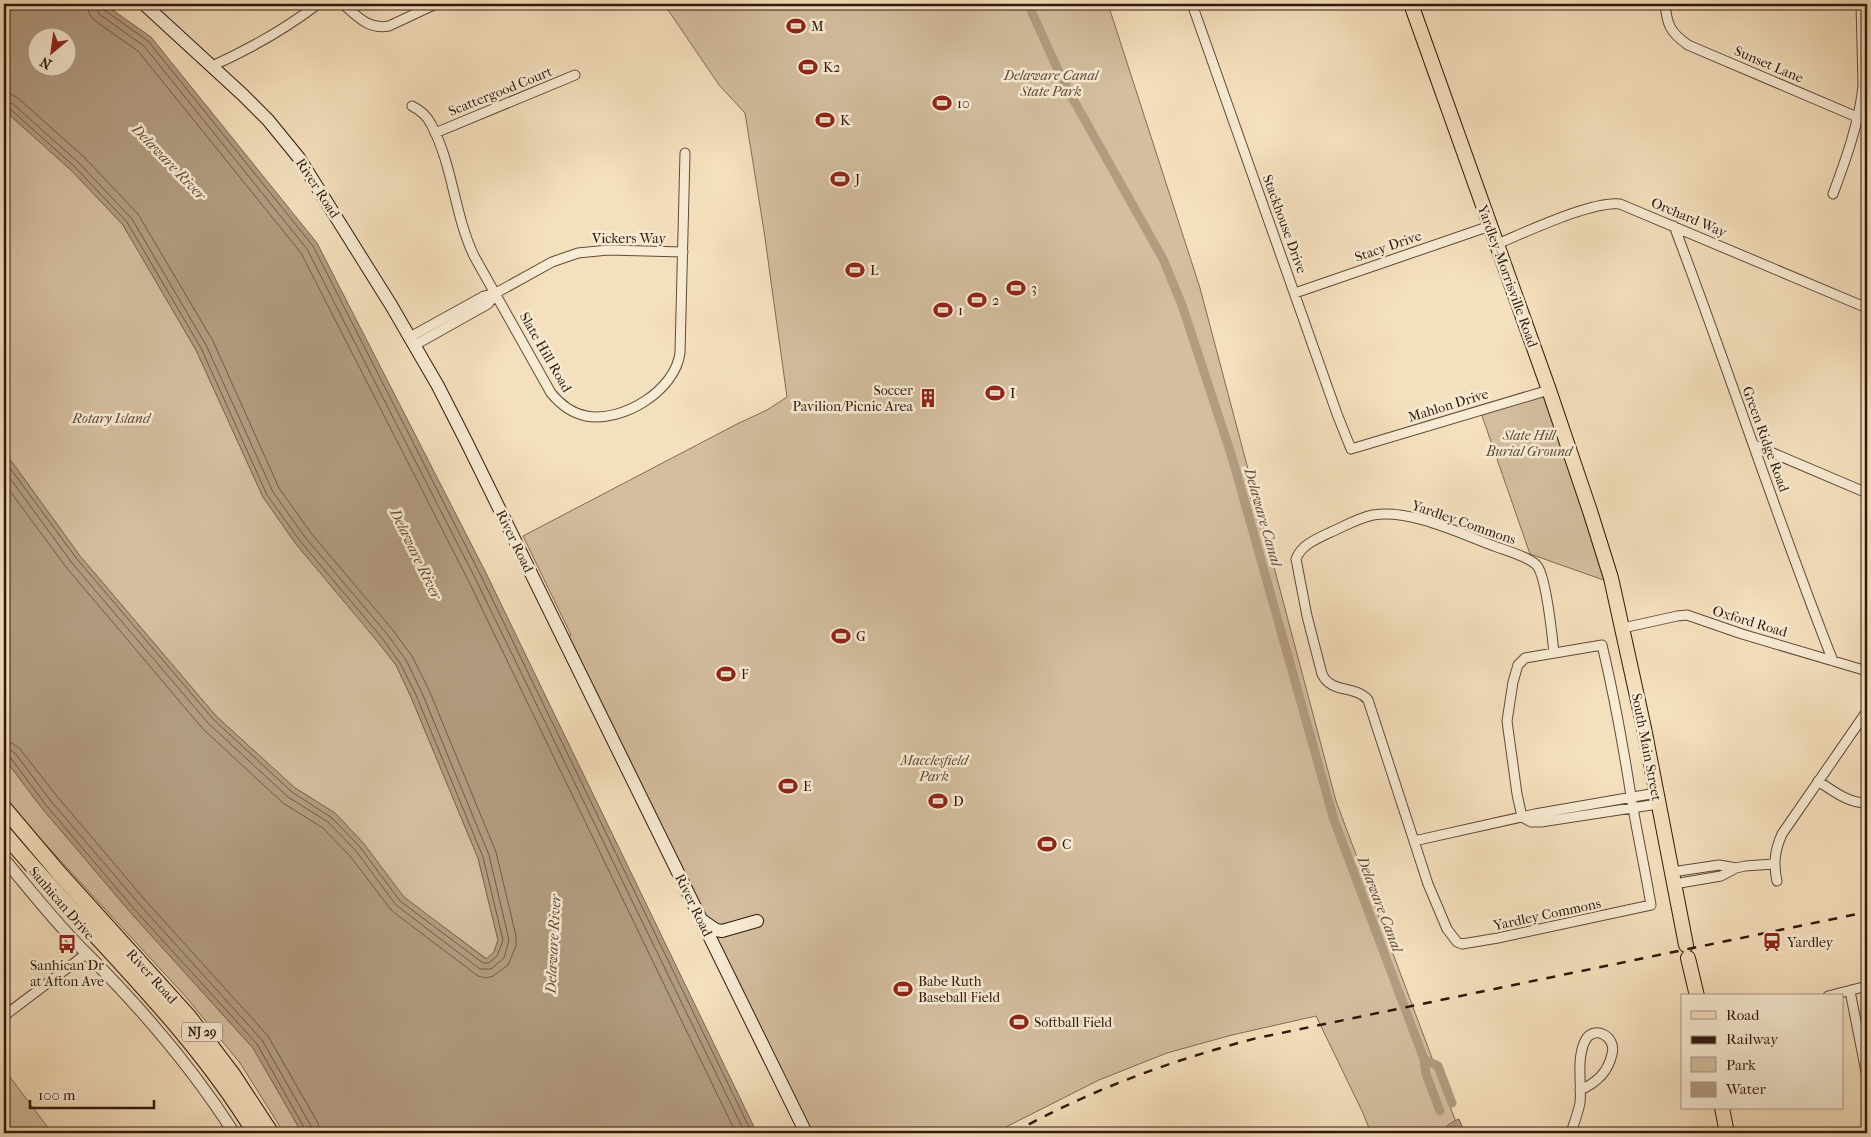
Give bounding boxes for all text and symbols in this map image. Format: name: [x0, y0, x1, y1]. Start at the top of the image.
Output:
sports icon: M: [785, 15, 807, 37]
place label: M: [811, 18, 824, 35]
north arrow: [28, 28, 78, 78]
street label: Sunset Lane: [1732, 42, 1806, 87]
text: N: [37, 53, 55, 73]
sports icon: K2: [797, 56, 819, 78]
place label: K2: [823, 59, 840, 76]
street label: Scattergood Court: [446, 63, 555, 120]
park label: Delaware Canal State Park: [1003, 67, 1100, 100]
sports icon: 10: [931, 92, 953, 114]
place label: 10: [957, 95, 970, 112]
sports icon: K: [814, 109, 836, 131]
place label: K: [840, 112, 851, 129]
water label: Delaware River: [127, 119, 211, 205]
street label: River Road: [292, 155, 343, 222]
sports icon: J: [829, 168, 851, 190]
place label: J: [854, 171, 860, 188]
street label: Stackhouse Drive: [1259, 172, 1310, 276]
street label: Orchard Way: [1649, 194, 1730, 241]
street label: Yardley-Morrisville Road: [1473, 202, 1541, 350]
street label: Stacy Drive: [1353, 227, 1424, 266]
street label: Vickers Way: [591, 230, 666, 247]
sports icon: L: [844, 259, 866, 281]
place label: L: [870, 262, 879, 279]
sports icon: 3: [1005, 277, 1027, 299]
place label: 3: [1031, 280, 1037, 297]
sports icon: 2: [966, 289, 988, 311]
place label: 2: [992, 292, 999, 309]
sports icon: 1: [932, 299, 954, 321]
place label: 1: [958, 302, 963, 319]
street label: Slate Hill Road: [516, 309, 576, 396]
place label: Soccer Pavilion/Picnic Area: [793, 382, 914, 415]
sports icon: I: [984, 382, 1006, 404]
street label: Green Ridge Road: [1739, 384, 1793, 495]
place label: I: [1010, 385, 1016, 402]
street label: Mahlon Drive: [1406, 385, 1491, 426]
building icon: Soccer Pavilion/Picnic Area: [917, 387, 939, 409]
park label: Rotary Island: [71, 410, 152, 427]
park label: Slate Hill Burial Ground: [1485, 427, 1574, 460]
water label: Delaware Canal: [1240, 465, 1286, 570]
street label: Yardley Commons: [1408, 496, 1518, 548]
water label: Delaware River: [386, 505, 446, 604]
street label: River Road: [492, 507, 537, 576]
street label: Oxford Road: [1710, 602, 1790, 641]
sports icon: G: [830, 625, 852, 647]
place label: G: [856, 628, 866, 645]
sports icon: F: [715, 663, 737, 685]
place label: F: [741, 666, 749, 683]
street label: South Main Street: [1628, 692, 1665, 802]
park label: Macclesfield Park: [899, 752, 970, 785]
sports icon: E: [777, 775, 799, 797]
place label: E: [803, 778, 812, 795]
sports icon: D: [927, 790, 949, 812]
place label: D: [953, 793, 964, 810]
sports icon: C: [1036, 833, 1058, 855]
place label: C: [1062, 836, 1071, 853]
water label: Delaware Canal: [1353, 853, 1407, 957]
street label: Sanhican Drive: [25, 863, 98, 944]
street label: River Road: [671, 871, 716, 940]
water label: Delaware River: [541, 893, 565, 995]
street label: Yardley Commons: [1491, 895, 1602, 934]
station icon: Yardley: [1761, 931, 1783, 953]
bus stop icon: Sanhican Dr at Afton Ave: [56, 933, 78, 955]
place label: Yardley: [1786, 934, 1834, 951]
street label: River Road: [123, 945, 181, 1008]
place label: Sanhican Dr at Afton Ave: [30, 957, 104, 990]
place label: Babe Ruth Baseball Field: [918, 973, 1000, 1006]
sports icon: Babe Ruth Baseball Field: [892, 978, 914, 1000]
legend: [1681, 994, 1844, 1110]
text: Road: [1726, 1006, 1760, 1024]
sports icon: Softball Field: [1008, 1011, 1030, 1033]
place label: Softball Field: [1034, 1014, 1113, 1031]
road number: NJ 29: [182, 1022, 222, 1042]
text: Railway: [1726, 1030, 1779, 1048]
text: Park: [1726, 1056, 1756, 1074]
scale bar: [30, 1077, 154, 1109]
text: Water: [1725, 1080, 1766, 1098]
text: 100 m: [38, 1086, 76, 1104]

